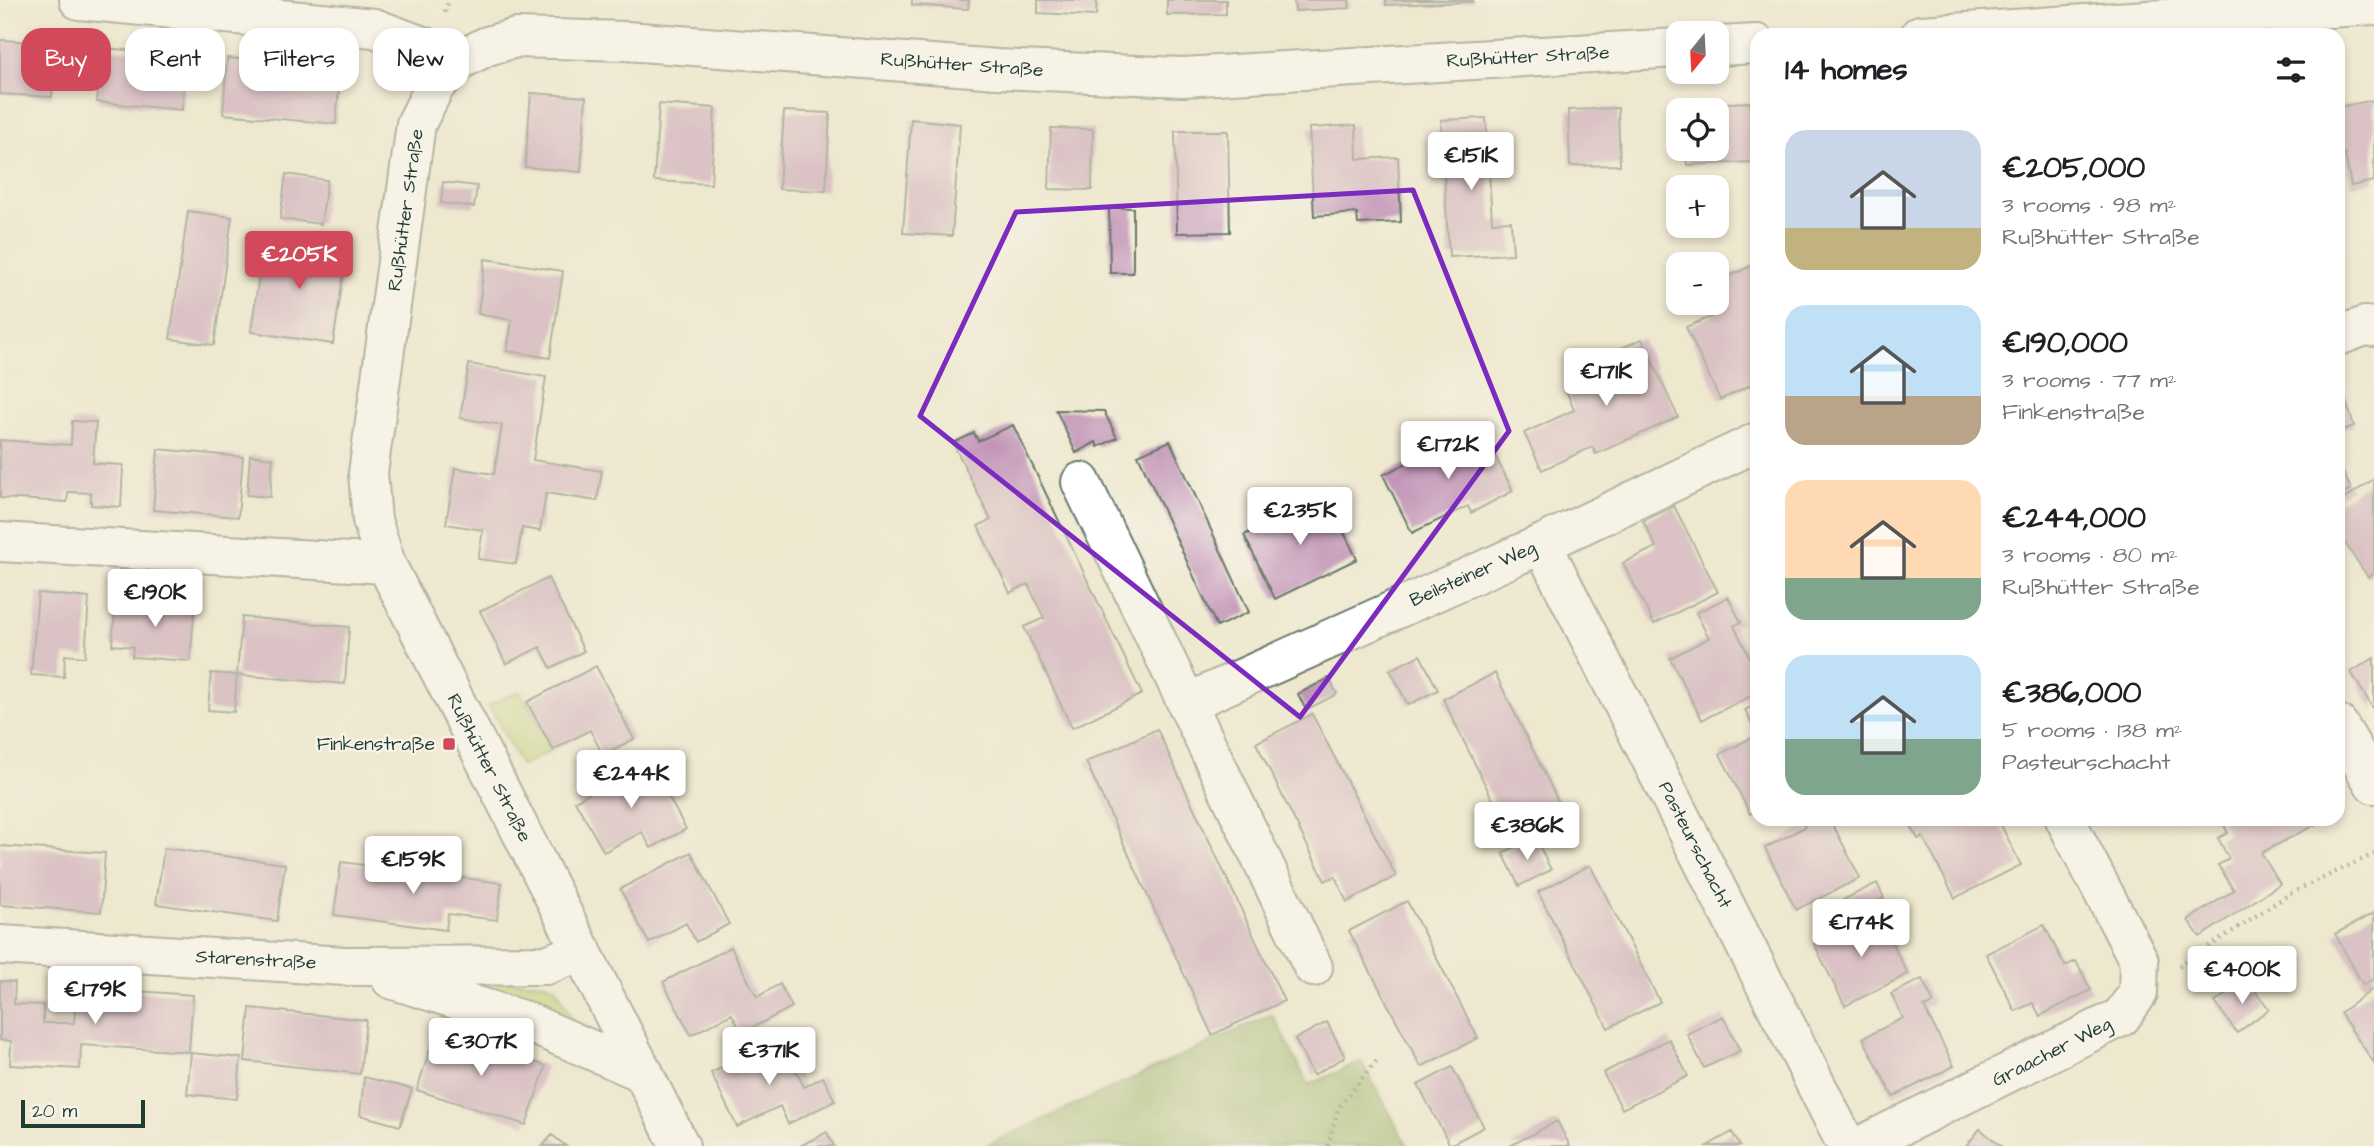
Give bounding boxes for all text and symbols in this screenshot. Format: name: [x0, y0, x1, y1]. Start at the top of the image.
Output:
north arrow: [1666, 21, 1729, 84]
map controls: [1666, 21, 1729, 315]
chip: Buy: [21, 28, 111, 91]
chip: Rent: [125, 28, 225, 91]
chip: Filters: [239, 28, 359, 91]
chip: New: [373, 28, 469, 91]
street label: Rußhütter Straße: [1446, 39, 1610, 75]
street label: Rußhütter Straße: [880, 46, 1044, 84]
text: 14 homes: [1785, 49, 1908, 91]
icon: filters: [2272, 51, 2310, 89]
button: locate: [1666, 98, 1729, 161]
street label: Rußhütter Straße: [381, 127, 431, 293]
pin: €151K: [1422, 132, 1520, 192]
text: €151K: [1444, 139, 1498, 171]
text: €205,000: [2002, 147, 2145, 189]
icon: home: [1841, 158, 1925, 242]
button: +: [1666, 175, 1729, 238]
text: 3 rooms · 98 m²: [2002, 189, 2176, 221]
text: Rußhütter Straße: [2002, 221, 2200, 253]
pin: €205K: [250, 232, 348, 291]
text: €205K: [261, 238, 337, 270]
button: −: [1666, 252, 1729, 315]
text: €190,000: [2002, 322, 2128, 364]
icon: home: [1841, 333, 1925, 417]
pin: €171K: [1557, 348, 1655, 408]
text: €171K: [1580, 355, 1632, 387]
text: 3 rooms · 77 m²: [2002, 364, 2177, 396]
text: Finkenstraße: [2002, 396, 2145, 428]
pin: €172K: [1399, 421, 1497, 481]
text: €172K: [1417, 428, 1479, 460]
pin: €235K: [1251, 488, 1349, 547]
text: €235K: [1263, 494, 1337, 526]
text: €244,000: [2002, 497, 2146, 539]
icon: home: [1841, 508, 1925, 592]
street label: Beilsteiner Weg: [1405, 534, 1541, 615]
text: 3 rooms · 80 m²: [2002, 539, 2178, 571]
pin: €190K: [106, 570, 204, 629]
text: Rußhütter Straße: [2002, 571, 2200, 603]
text: €190K: [124, 576, 186, 608]
text: €386,000: [2002, 672, 2141, 714]
icon: home: [1841, 683, 1925, 767]
street label: Rußhütter Straße: [440, 689, 538, 847]
text: 5 rooms · 138 m²: [2002, 714, 2182, 746]
place label: Finkenstraße: [317, 731, 435, 758]
marker: Finkenstraße: [441, 736, 457, 752]
text: Pasteurschacht: [2002, 746, 2170, 778]
pin: €244K: [582, 750, 680, 810]
text: €244K: [593, 757, 669, 789]
street label: Pasteurschacht: [1651, 777, 1739, 913]
pin: €386K: [1478, 802, 1576, 862]
text: €386K: [1490, 809, 1564, 841]
pin: €159K: [364, 836, 462, 896]
text: €159K: [381, 843, 445, 875]
pin: €174K: [1812, 900, 1910, 959]
text: €174K: [1829, 906, 1893, 938]
street label: Starenstraße: [195, 943, 317, 977]
pin: €400K: [2193, 946, 2291, 1006]
text: €400K: [2204, 953, 2280, 985]
pin: €179K: [46, 967, 144, 1026]
text: €179K: [64, 973, 126, 1005]
street label: Graacher Weg: [1988, 1010, 2117, 1095]
pin: €307K: [432, 1018, 530, 1078]
text: €307K: [445, 1025, 517, 1057]
pin: €371K: [720, 1028, 818, 1087]
text: €371K: [738, 1034, 800, 1066]
scale bar: [21, 1097, 145, 1129]
text: 20 m: [32, 1098, 77, 1125]

